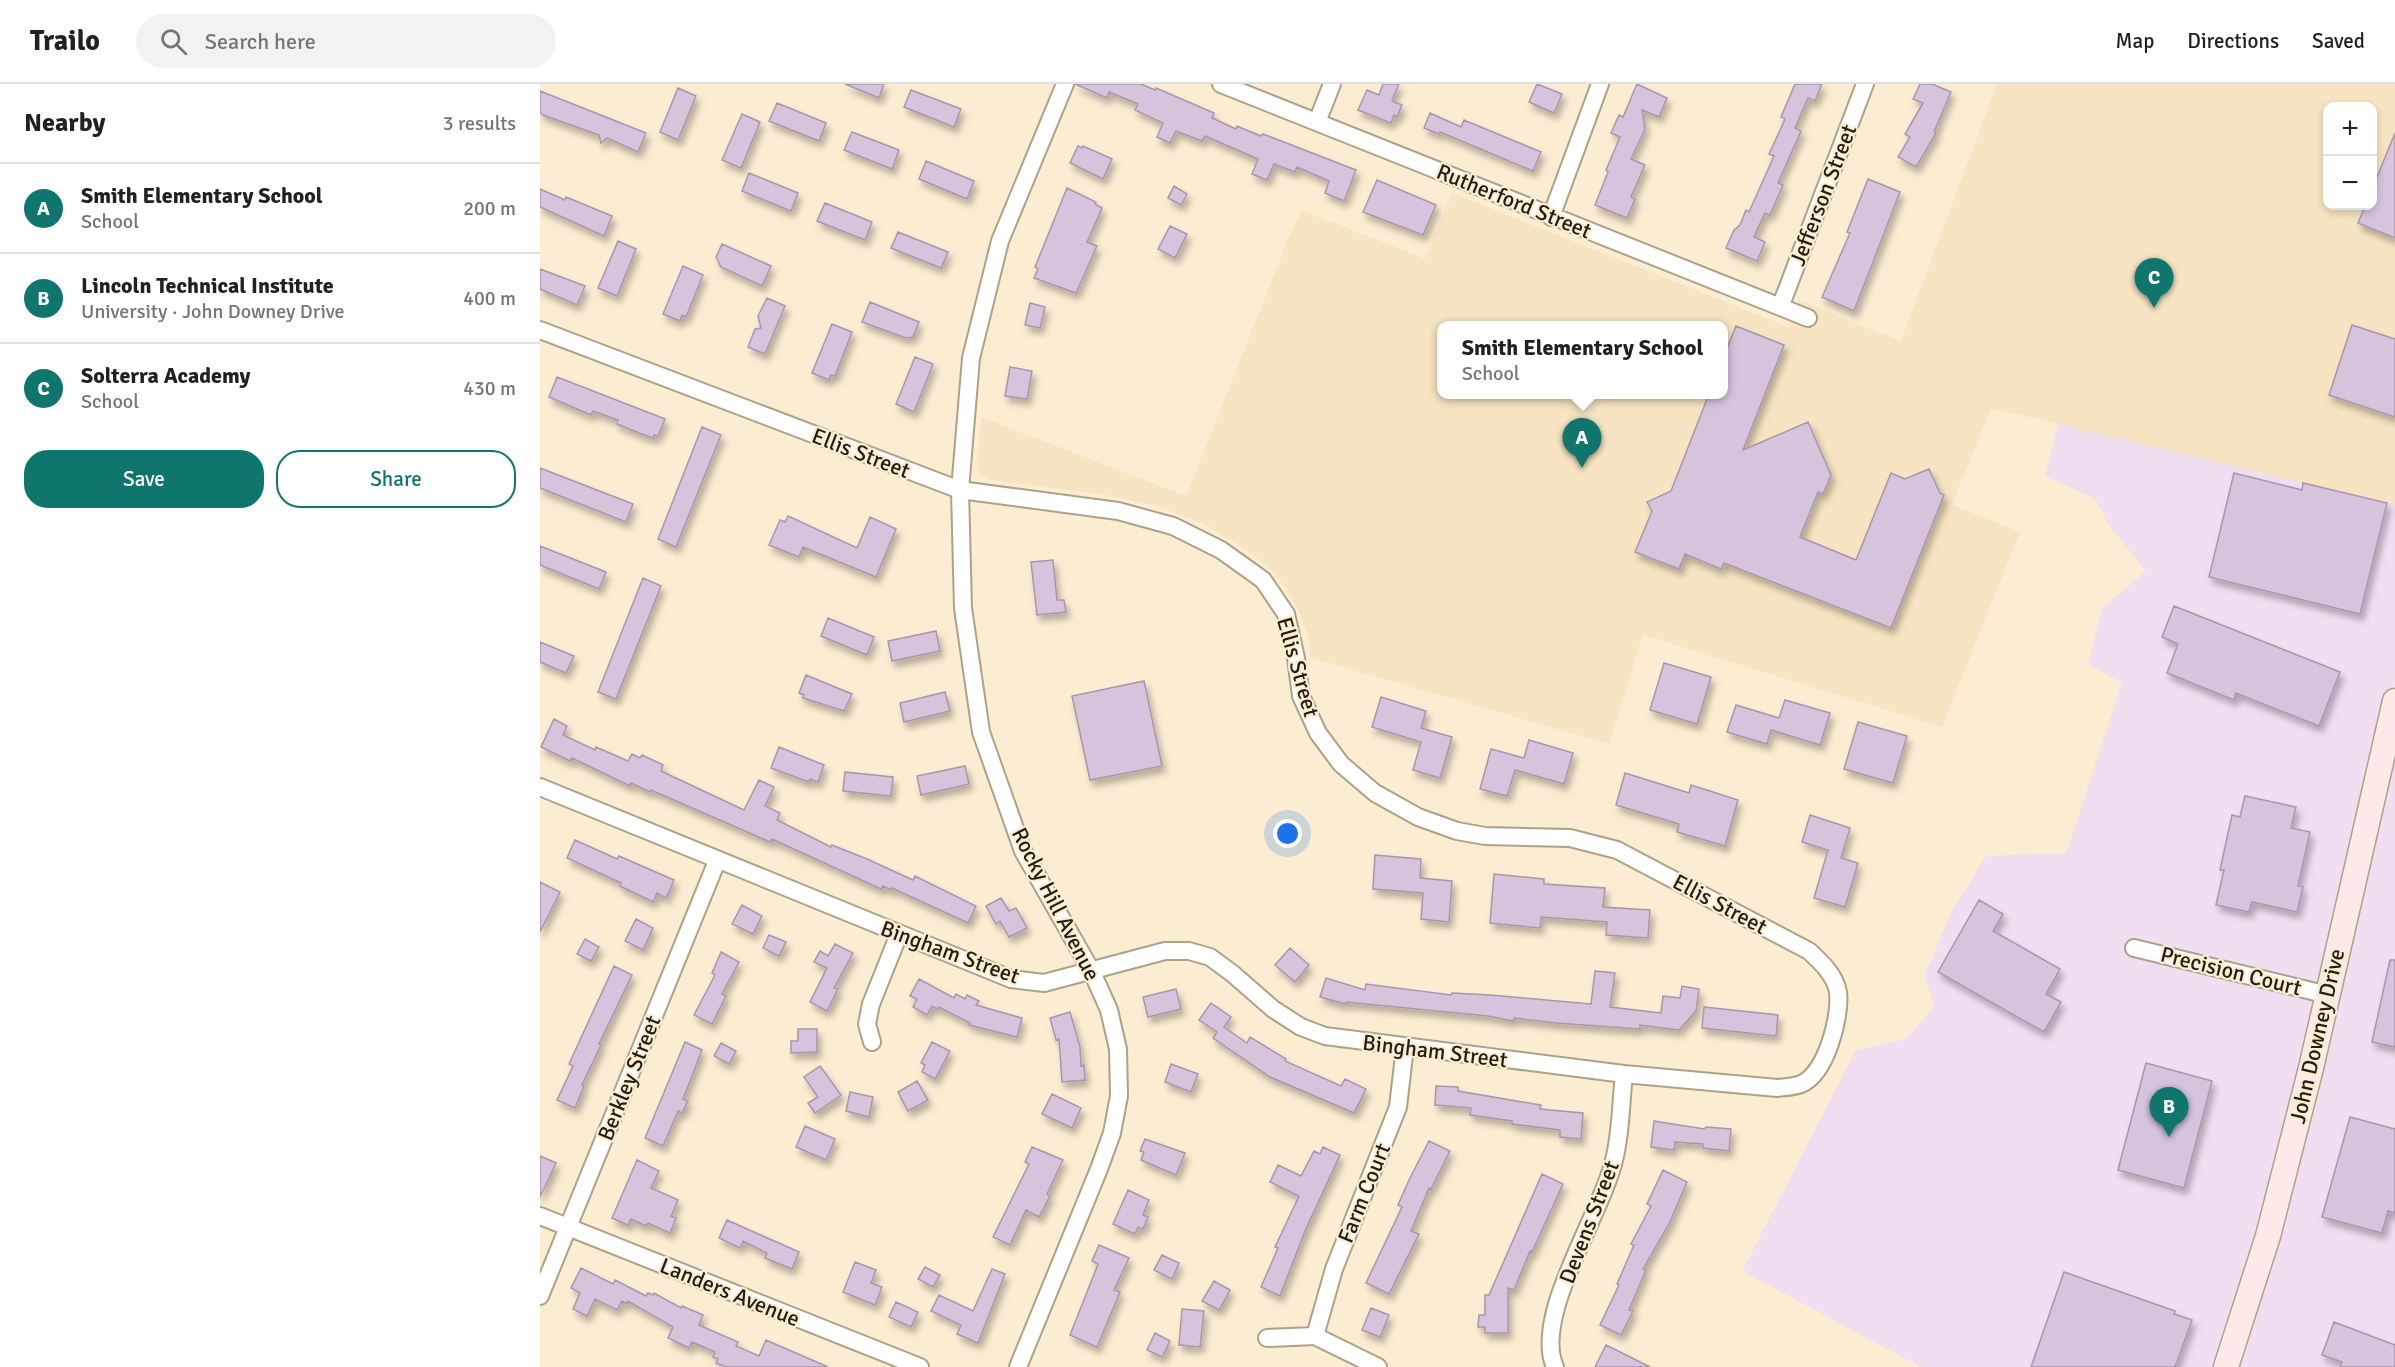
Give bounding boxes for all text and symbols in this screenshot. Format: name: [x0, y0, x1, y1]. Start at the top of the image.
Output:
search box: [136, 14, 556, 68]
text: Trailo: [30, 24, 100, 58]
icon: search: [157, 25, 190, 58]
text: Search here: [205, 28, 316, 55]
text: Map: [2116, 28, 2154, 54]
text: Directions: [2187, 28, 2279, 54]
text: Saved: [2312, 28, 2365, 54]
map controls: [2323, 102, 2377, 210]
button: +: [2323, 102, 2377, 156]
text: Nearby: [24, 107, 105, 139]
text: 3 results: [443, 111, 516, 136]
street label: Jefferson Street: [1784, 120, 1862, 269]
button: −: [2323, 156, 2377, 210]
street label: Rutherford Street: [1433, 158, 1596, 244]
text: Smith Elementary School: [81, 182, 323, 209]
text: A: [37, 196, 50, 221]
text: 200 m: [463, 196, 516, 221]
text: School: [81, 209, 139, 234]
pin: C: [2134, 258, 2174, 308]
text: Lincoln Technical Institute: [81, 272, 334, 299]
text: B: [37, 286, 50, 311]
text: 400 m: [463, 286, 516, 311]
text: University · John Downey Drive: [81, 299, 344, 324]
popup: [1437, 321, 1728, 399]
text: Smith Elementary School: [1462, 334, 1703, 361]
text: School: [1462, 361, 1520, 386]
text: Solterra Academy: [81, 362, 250, 389]
text: C: [37, 376, 50, 401]
text: 430 m: [463, 376, 516, 401]
text: School: [81, 389, 139, 414]
pin: A: [1562, 418, 1602, 468]
street label: Ellis Street: [808, 422, 914, 484]
button: Save: [24, 450, 264, 508]
button: Share: [276, 450, 516, 508]
street label: Ellis Street: [1271, 614, 1325, 720]
your location: [1273, 819, 1302, 848]
street label: Rocky Hill Avenue: [1006, 823, 1106, 985]
street label: Ellis Street: [1668, 868, 1772, 940]
street label: Bingham Street: [877, 914, 1023, 990]
street label: Precision Court: [2158, 940, 2304, 1002]
street label: John Downey Drive: [2284, 946, 2350, 1126]
street label: Berkley Street: [592, 1011, 666, 1145]
street label: Bingham Street: [1361, 1029, 1509, 1073]
pin: B: [2150, 1088, 2188, 1137]
street label: Farm Court: [1332, 1139, 1396, 1247]
street label: Devens Street: [1553, 1156, 1625, 1287]
street label: Landers Avenue: [656, 1252, 804, 1332]

